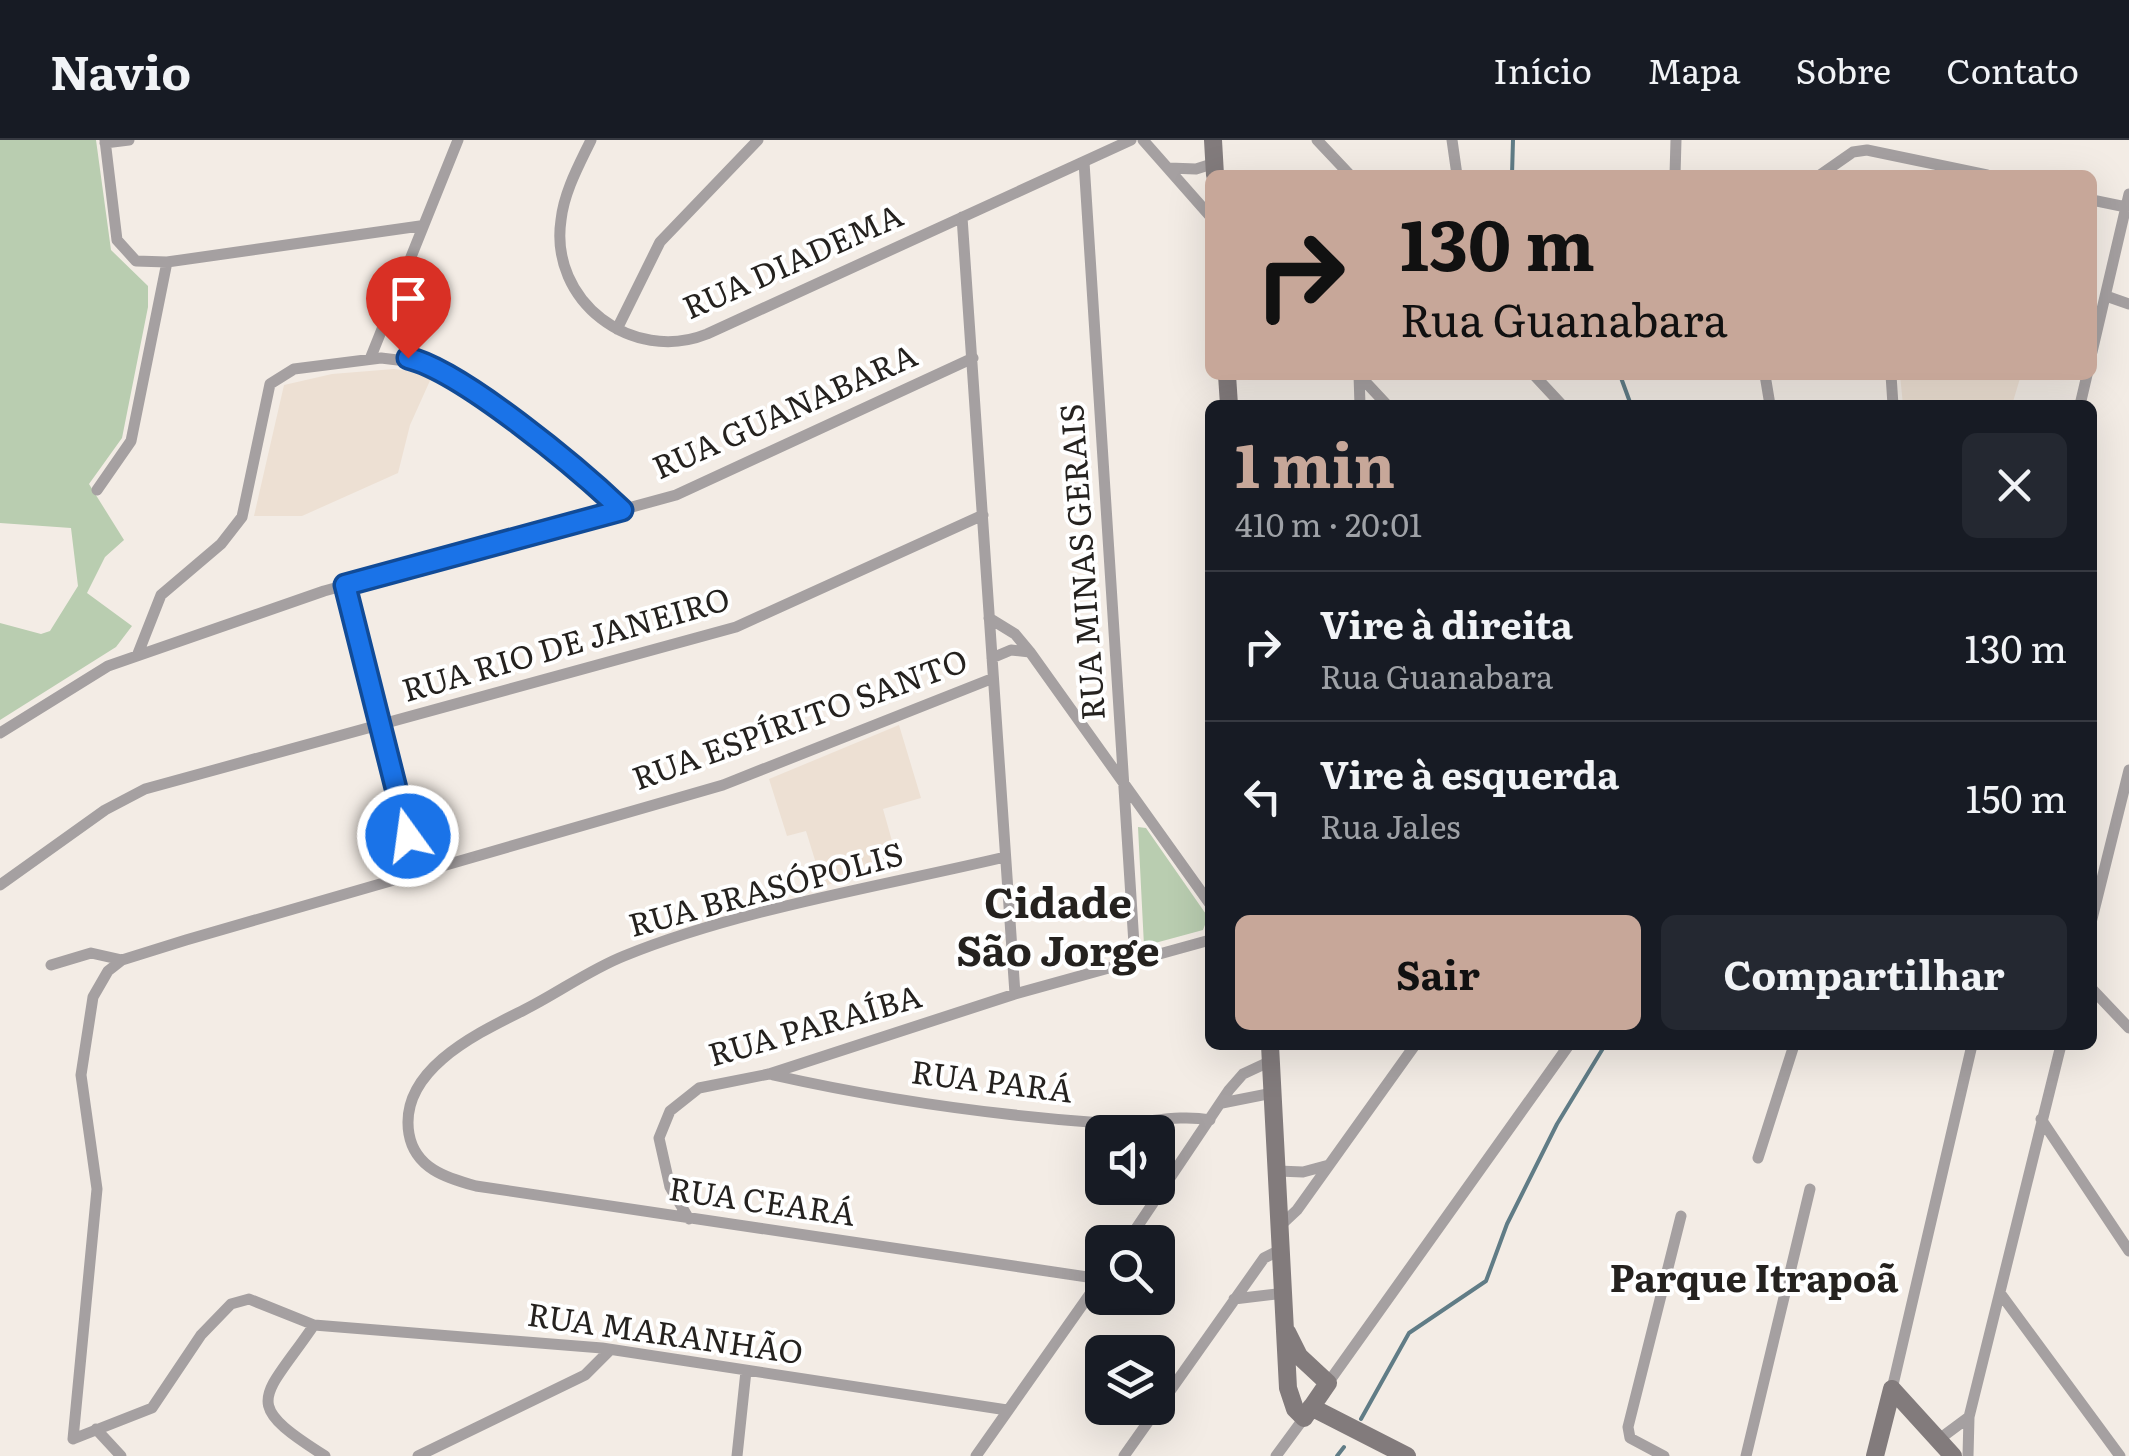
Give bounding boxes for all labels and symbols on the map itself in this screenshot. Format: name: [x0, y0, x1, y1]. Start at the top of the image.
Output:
street label: RUA DIADEMA: [674, 189, 910, 329]
pin: [366, 256, 451, 359]
street label: RUA GUANABARA: [644, 329, 924, 489]
street label: RUA MINAS GERAIS: [1045, 402, 1115, 722]
street label: RUA RIO DE JANEIRO: [396, 572, 735, 712]
street label: RUA ESPÍRITO SANTO: [625, 634, 973, 800]
position arrow: [356, 784, 460, 888]
street label: RUA BRASÓPOLIS: [623, 827, 908, 947]
district label: Cidade São Jorge: [956, 869, 1160, 979]
street label: RUA PARAÍBA: [702, 970, 927, 1076]
street label: RUA PARÁ: [909, 1045, 1076, 1113]
street label: RUA CEARÁ: [666, 1162, 859, 1236]
district label: Parque Itrapoã: [1609, 1247, 1899, 1304]
street label: RUA MARANHÃO: [525, 1288, 806, 1374]

